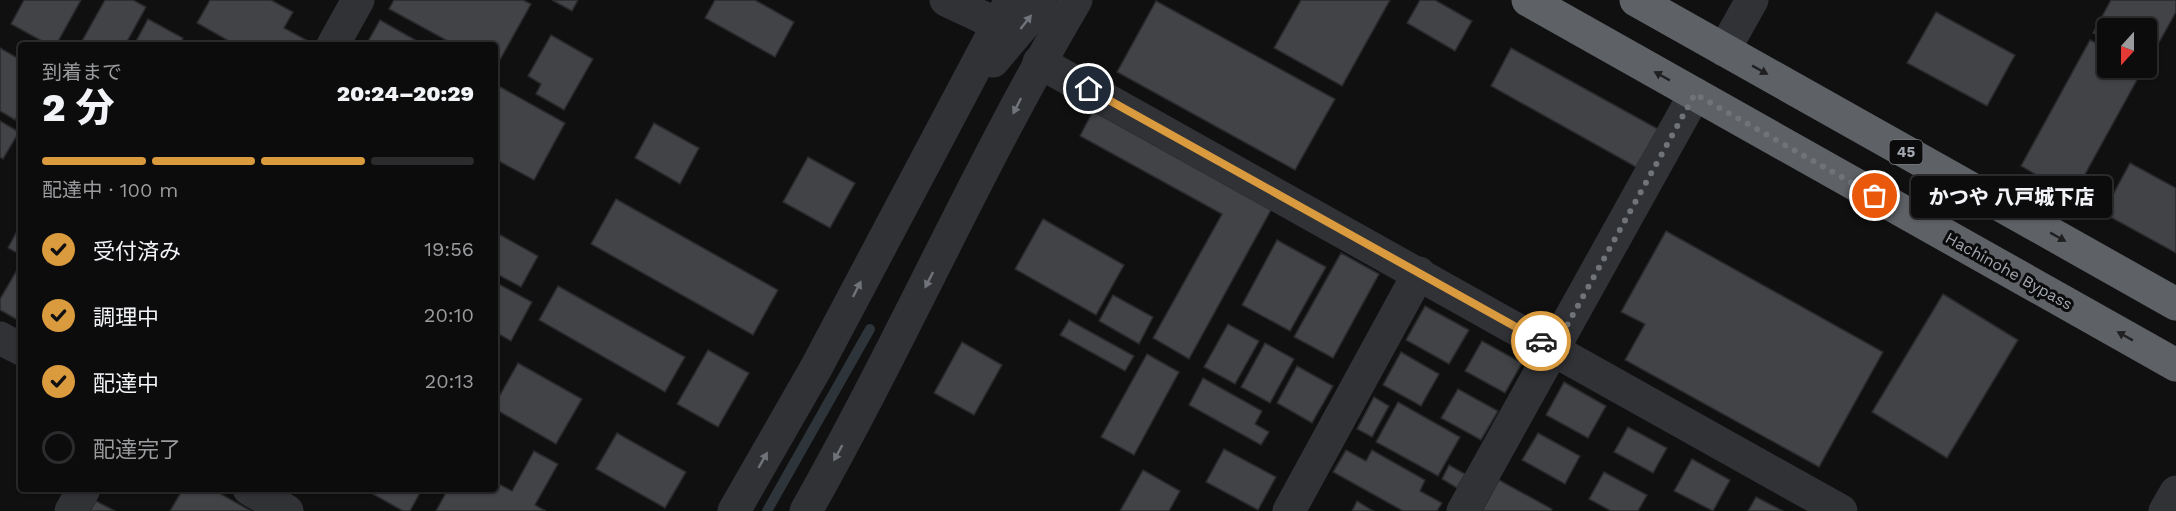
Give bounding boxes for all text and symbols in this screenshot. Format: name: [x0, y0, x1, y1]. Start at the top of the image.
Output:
one-way arrow: [1019, 14, 1031, 29]
north arrow: [2097, 18, 2157, 78]
map controls: [2097, 18, 2157, 78]
text: 到着まで: [42, 60, 122, 84]
pin: [1063, 63, 1114, 114]
one-way arrow: [1752, 65, 1769, 75]
one-way arrow: [1653, 71, 1670, 81]
icon: home: [1072, 72, 1105, 105]
text: 20:24–20:29: [337, 81, 474, 106]
text: 2 分: [42, 85, 115, 130]
one-way arrow: [1012, 98, 1022, 115]
road number: 45: [1890, 140, 1922, 164]
pin: [1849, 170, 1900, 221]
callout: かつや 八戸城下店: [1911, 175, 2112, 217]
text: 配達中 · 100 m: [42, 178, 178, 202]
icon: bag: [1858, 179, 1891, 212]
text: かつや 八戸城下店: [1929, 185, 2094, 209]
street label: Hachinohe Bypass: [1942, 228, 2076, 314]
one-way arrow: [2050, 232, 2066, 243]
icon: check: [42, 233, 75, 266]
text: 19:56: [424, 237, 474, 261]
text: 受付済み: [93, 239, 181, 264]
one-way arrow: [924, 271, 934, 289]
one-way arrow: [852, 281, 862, 298]
icon: check: [42, 299, 75, 332]
text: 20:10: [424, 303, 474, 327]
text: 調理中: [93, 305, 159, 330]
courier: [1511, 311, 1571, 371]
icon: car: [1525, 325, 1558, 358]
one-way arrow: [2116, 331, 2133, 341]
icon: check: [42, 365, 75, 398]
text: 20:13: [425, 369, 474, 393]
text: 配達中: [93, 371, 159, 396]
text: 配達完了: [93, 437, 181, 462]
one-way arrow: [833, 445, 844, 461]
one-way arrow: [758, 451, 768, 468]

